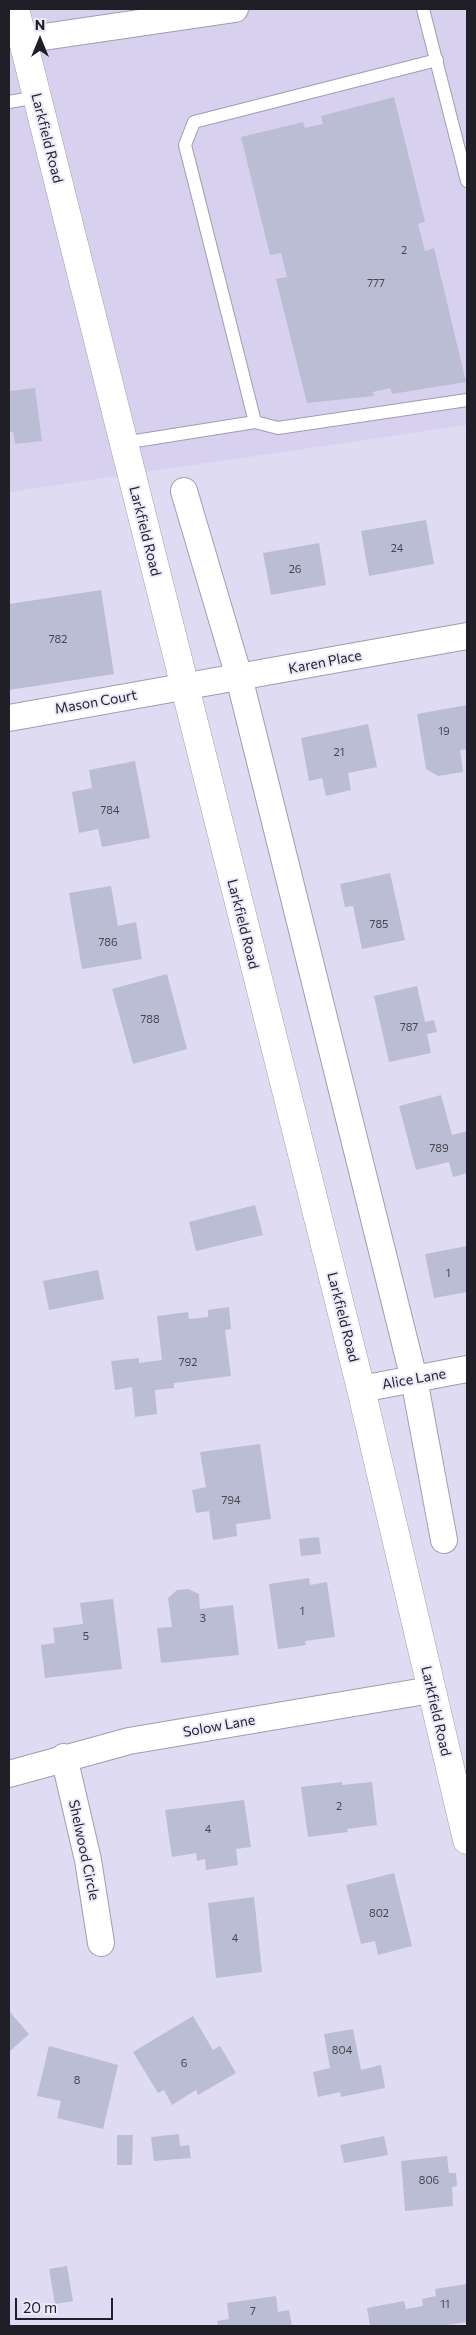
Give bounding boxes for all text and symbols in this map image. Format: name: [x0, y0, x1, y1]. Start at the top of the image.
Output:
north arrow: [15, 15, 65, 65]
text: N: [35, 16, 45, 33]
street label: Larkfield Road: [28, 91, 66, 185]
house number: 2: [401, 243, 407, 257]
house number: 777: [367, 276, 385, 290]
street label: Larkfield Road: [126, 484, 164, 578]
house number: 24: [391, 541, 403, 555]
house number: 26: [289, 562, 301, 576]
house number: 782: [49, 632, 67, 646]
street label: Karen Place: [287, 647, 363, 677]
street label: Mason Court: [54, 687, 138, 717]
house number: 19: [438, 724, 450, 738]
house number: 21: [334, 745, 344, 759]
house number: 784: [100, 803, 120, 817]
street label: Larkfield Road: [224, 877, 262, 971]
house number: 785: [370, 917, 388, 931]
house number: 786: [98, 935, 118, 949]
house number: 788: [140, 1012, 160, 1026]
house number: 787: [400, 1020, 418, 1034]
house number: 789: [429, 1141, 449, 1155]
house number: 1: [446, 1266, 450, 1280]
street label: Larkfield Road: [324, 1270, 362, 1364]
house number: 792: [179, 1355, 197, 1369]
street label: Alice Lane: [381, 1365, 447, 1393]
house number: 794: [221, 1493, 241, 1507]
house number: 1: [300, 1604, 304, 1618]
house number: 3: [200, 1611, 206, 1625]
house number: 5: [83, 1629, 89, 1643]
street label: Larkfield Road: [417, 1664, 455, 1758]
street label: Solow Lane: [182, 1711, 256, 1741]
street label: Shelwood Circle: [65, 1798, 103, 1902]
house number: 2: [336, 1799, 342, 1813]
house number: 4: [205, 1822, 211, 1836]
house number: 802: [369, 1906, 389, 1920]
house number: 4: [232, 1931, 238, 1945]
house number: 804: [332, 2043, 352, 2057]
house number: 6: [181, 2056, 187, 2070]
house number: 8: [74, 2073, 80, 2087]
house number: 806: [419, 2173, 439, 2187]
scale bar: [18, 2288, 115, 2320]
house number: 11: [440, 2297, 450, 2311]
text: 20 m: [23, 2298, 57, 2316]
house number: 7: [250, 2304, 256, 2318]

